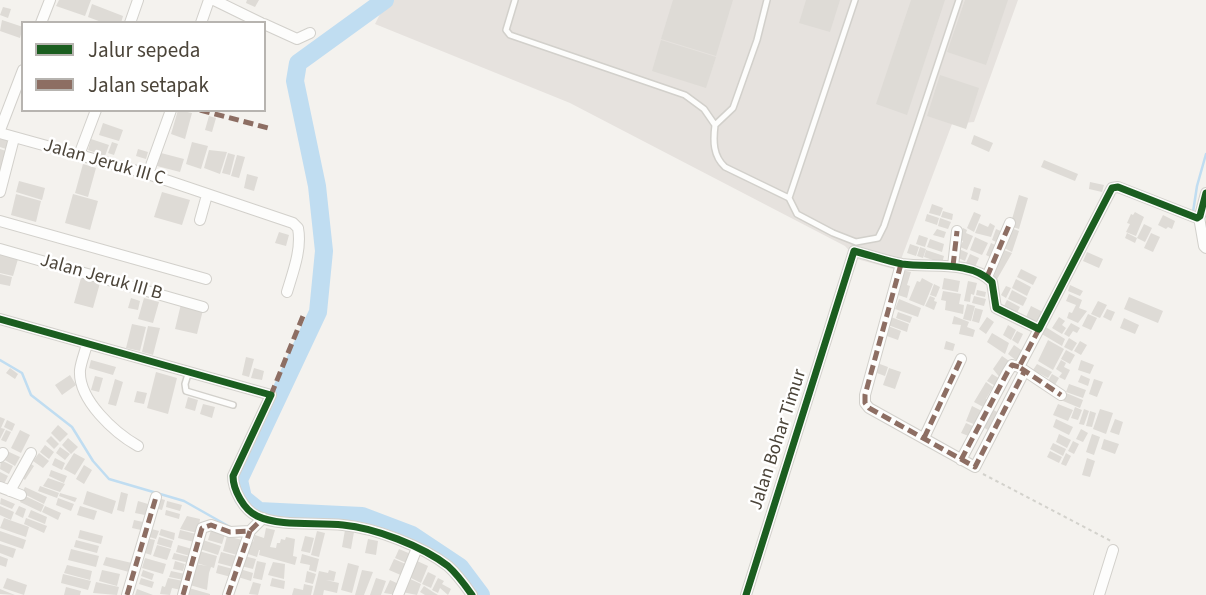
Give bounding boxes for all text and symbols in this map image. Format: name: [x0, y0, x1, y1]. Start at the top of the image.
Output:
legend: [21, 21, 266, 112]
text: Jalur sepeda: [88, 35, 200, 65]
text: Jalan setapak: [88, 70, 209, 100]
street label: Jalan Jeruk III C: [40, 135, 168, 191]
street label: Jalan Jeruk III B: [37, 250, 165, 306]
street label: Jalan Bohar Timur: [746, 367, 812, 513]

